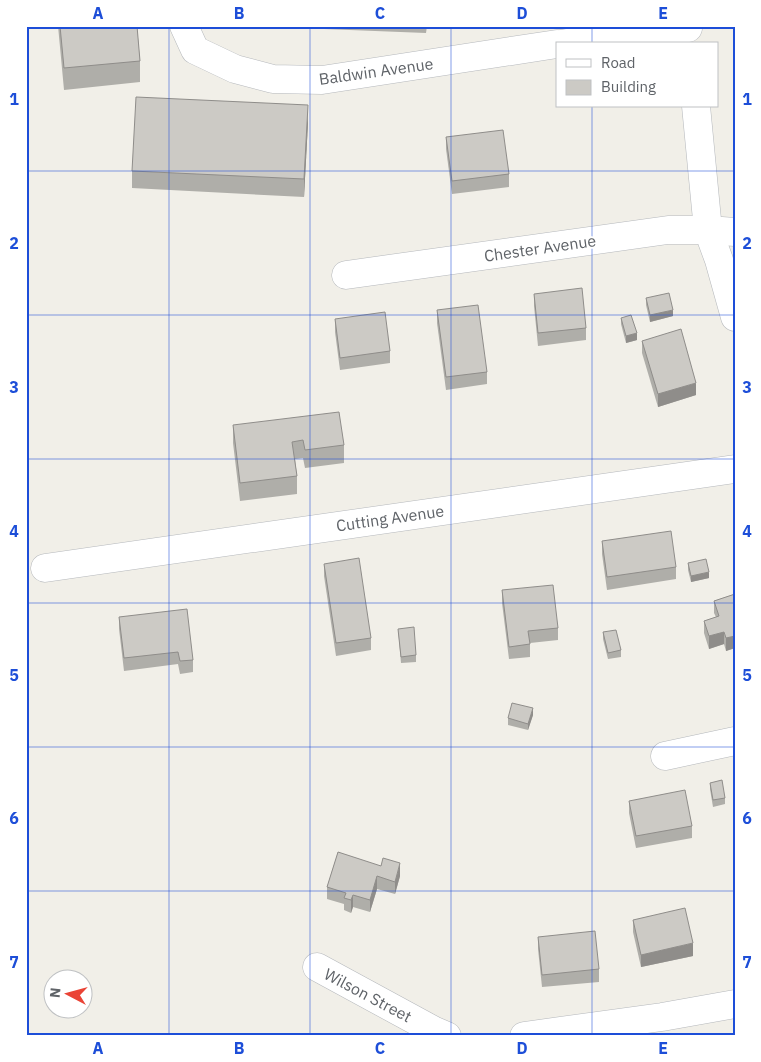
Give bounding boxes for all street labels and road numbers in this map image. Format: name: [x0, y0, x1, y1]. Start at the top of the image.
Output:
street label: Baldwin Avenue: [318, 53, 435, 89]
street label: Chester Avenue: [483, 230, 597, 266]
street label: Cutting Avenue: [335, 500, 445, 535]
street label: Wilson Street: [321, 964, 415, 1026]

